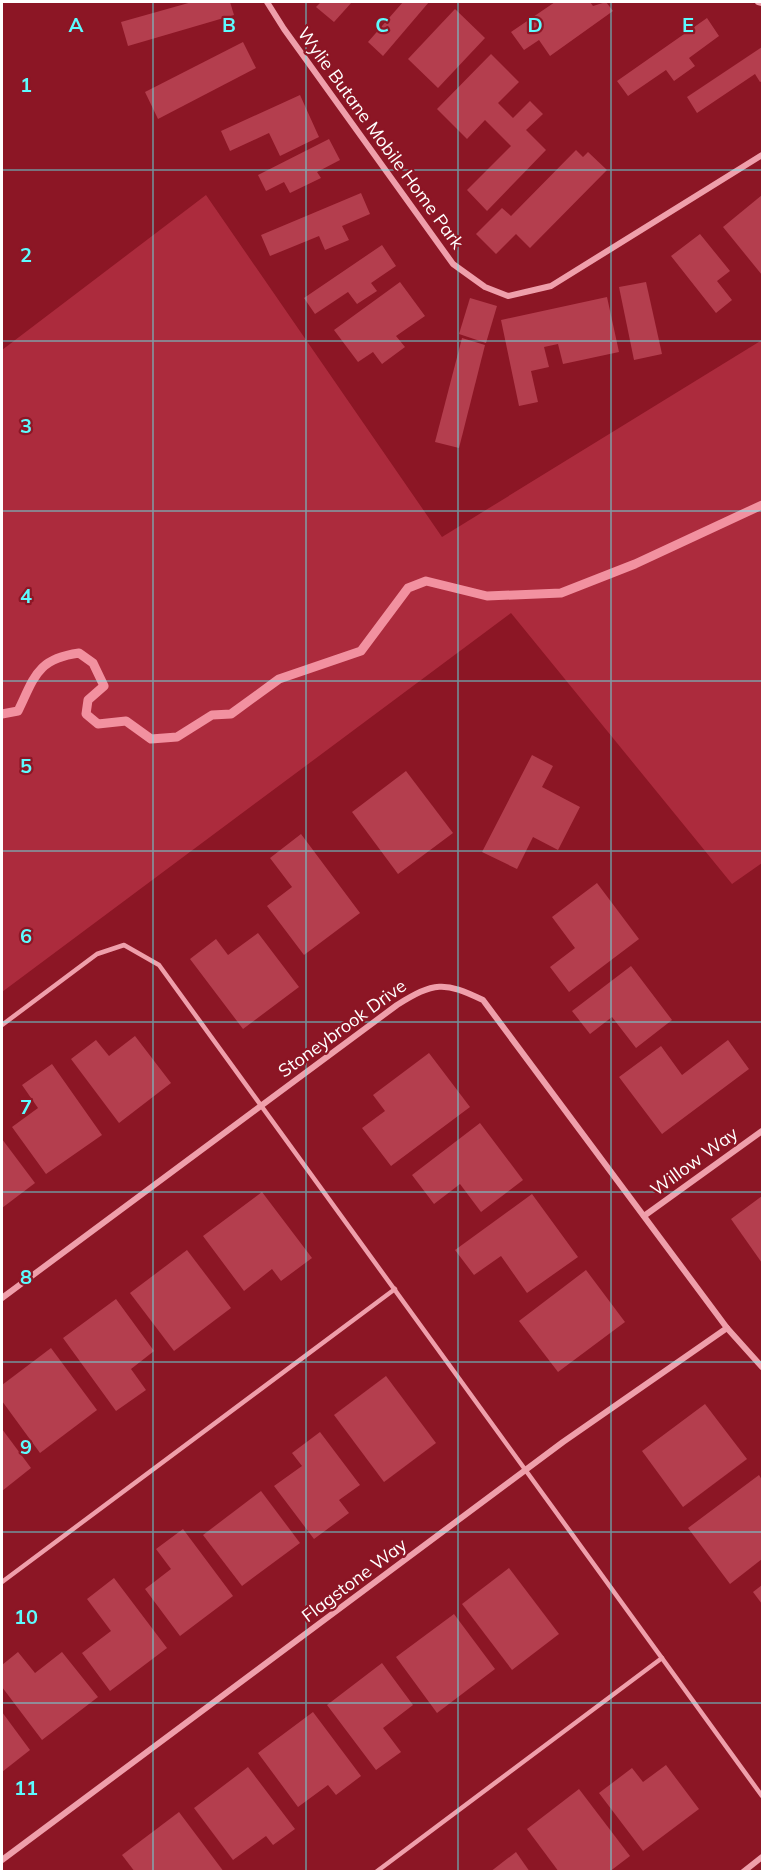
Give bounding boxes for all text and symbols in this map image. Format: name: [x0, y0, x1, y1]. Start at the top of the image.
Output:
text: A: [69, 12, 84, 37]
text: B: [222, 12, 236, 37]
text: C: [375, 12, 389, 37]
text: D: [527, 12, 543, 37]
text: E: [682, 12, 694, 37]
street label: Wylie Butane Mobile Home Park: [293, 23, 470, 254]
text: 1: [20, 72, 32, 97]
text: 2: [20, 242, 32, 267]
text: 3: [20, 413, 32, 438]
text: 4: [20, 583, 32, 608]
text: 5: [20, 753, 32, 778]
text: 6: [20, 923, 32, 948]
street label: Stoneybrook Drive: [273, 974, 411, 1082]
text: 7: [20, 1094, 32, 1119]
street label: Willow Way: [646, 1121, 743, 1200]
text: 8: [20, 1264, 32, 1289]
text: 9: [20, 1434, 32, 1459]
street label: Flagstone Way: [297, 1533, 411, 1627]
text: 10: [14, 1604, 38, 1629]
text: 11: [14, 1775, 38, 1800]

